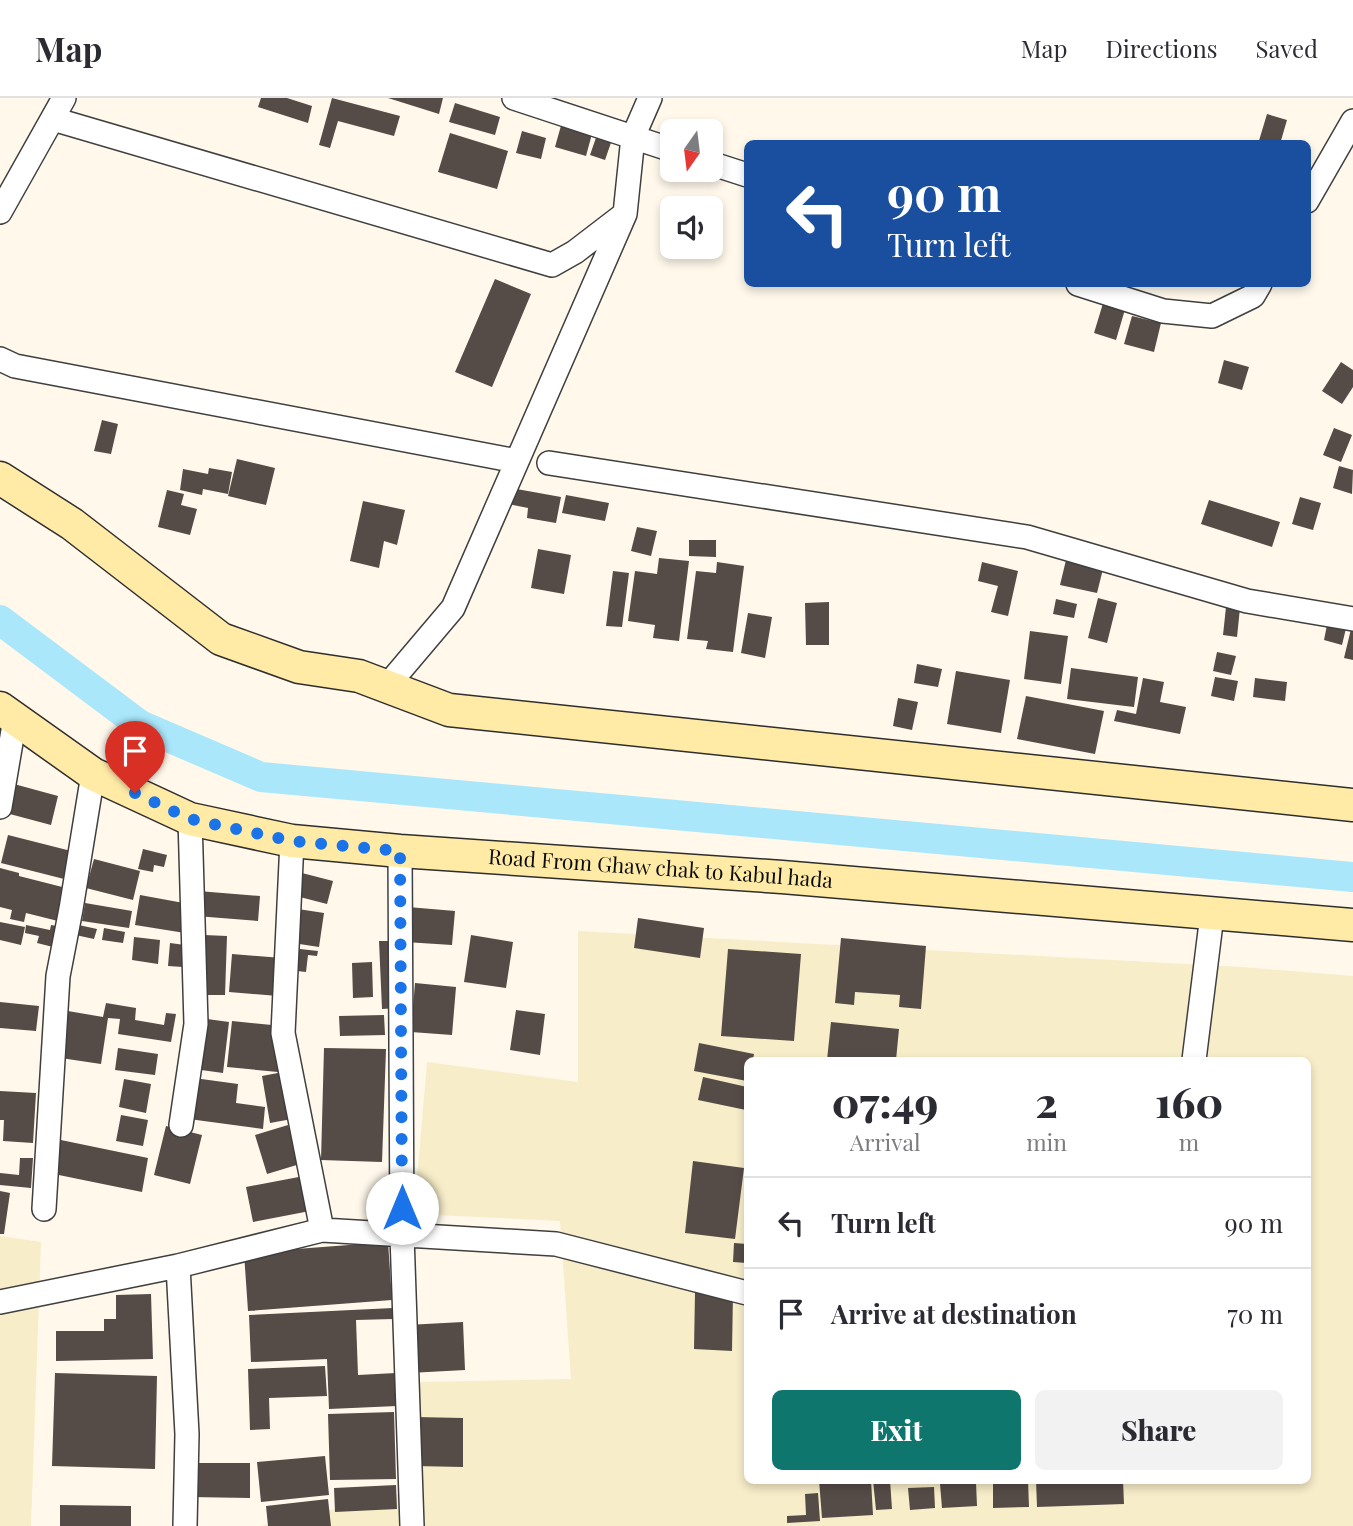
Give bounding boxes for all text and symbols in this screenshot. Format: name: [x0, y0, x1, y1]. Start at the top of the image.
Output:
text: Map: [35, 26, 102, 70]
text: Map: [1021, 32, 1067, 64]
text: Directions: [1105, 32, 1218, 64]
text: Saved: [1256, 32, 1318, 64]
north arrow: [660, 119, 723, 182]
map controls: [660, 119, 723, 259]
text: 90 m: [887, 159, 1001, 224]
icon: left: [772, 168, 863, 259]
button: sound: [660, 196, 723, 259]
text: Turn left: [887, 222, 1011, 265]
pin: [105, 721, 165, 793]
icon: arrive: [116, 732, 154, 770]
street label: Road From Ghaw chak to Kabul hada: [487, 841, 835, 893]
text: 07:49: [832, 1073, 938, 1129]
text: 2: [1035, 1073, 1058, 1129]
text: 160: [1155, 1073, 1223, 1129]
text: Arrival: [850, 1126, 921, 1157]
text: min: [1026, 1126, 1067, 1157]
text: m: [1179, 1126, 1199, 1157]
position arrow: [365, 1171, 439, 1245]
icon: left: [772, 1204, 810, 1242]
text: Turn left: [831, 1205, 936, 1240]
text: 90 m: [1225, 1205, 1283, 1240]
icon: arrive: [772, 1295, 810, 1333]
text: Arrive at destination: [831, 1296, 1077, 1331]
text: 70 m: [1227, 1296, 1283, 1331]
button: Exit: [772, 1390, 1021, 1470]
button: Share: [1035, 1390, 1283, 1470]

